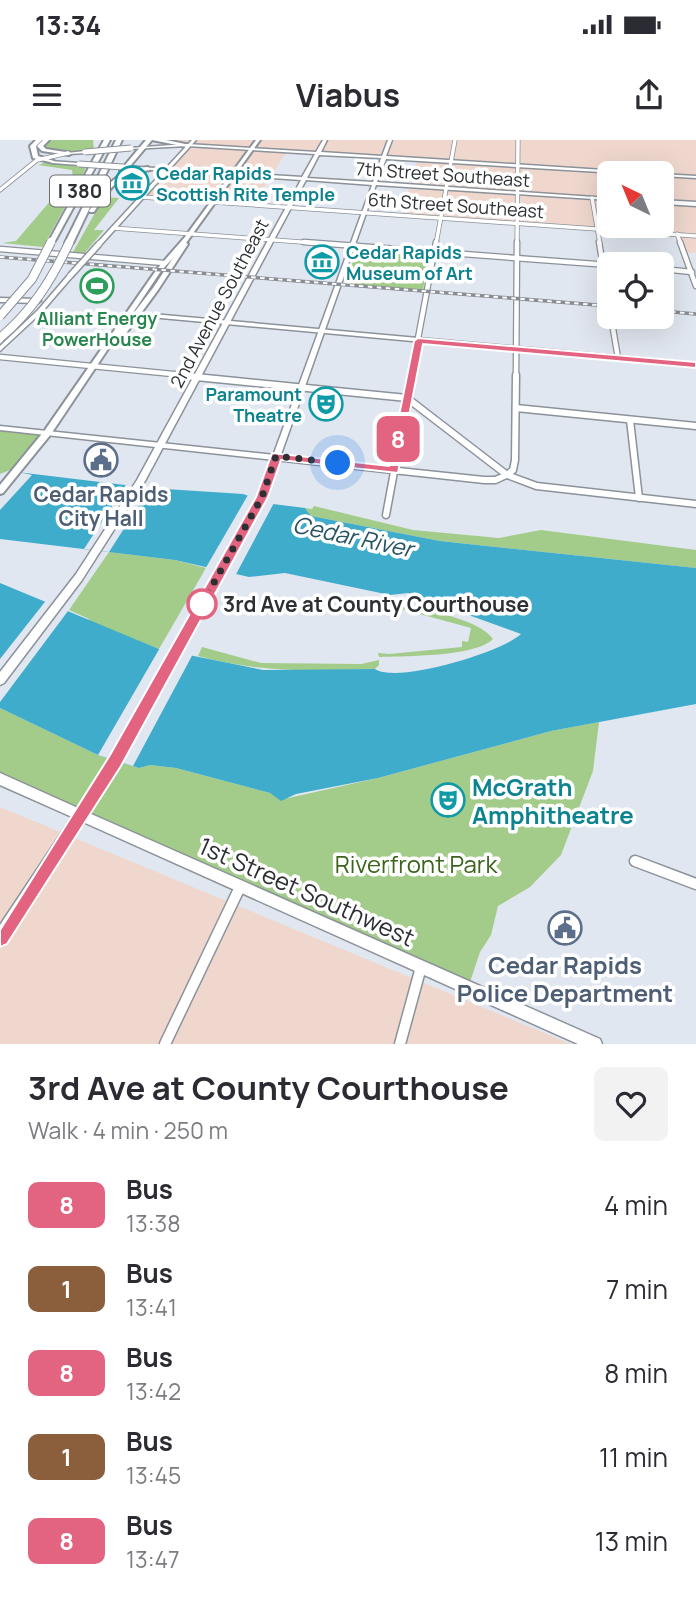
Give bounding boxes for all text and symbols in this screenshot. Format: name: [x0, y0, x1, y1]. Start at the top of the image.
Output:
text: 13:34: [35, 7, 101, 43]
text: Viabus: [296, 73, 400, 117]
icon: menu: [28, 76, 66, 114]
icon: share: [630, 76, 668, 114]
street label: 7th Street Southeast: [355, 156, 531, 192]
place label: Cedar Rapids Scottish Rite Temple: [156, 161, 335, 206]
north arrow: [597, 161, 674, 238]
map controls: [597, 161, 674, 329]
museum icon: Cedar Rapids Scottish Rite Temple: [113, 164, 151, 202]
road number: I 380: [50, 176, 110, 206]
street label: 6th Street Southeast: [367, 187, 545, 223]
street label: 2nd Avenue Southeast: [164, 214, 274, 392]
place label: Cedar Rapids Museum of Art: [346, 240, 473, 285]
museum icon: Cedar Rapids Museum of Art: [303, 243, 341, 281]
button: locate: [597, 252, 674, 329]
sports icon: Alliant Energy PowerHouse: [78, 267, 116, 305]
place label: Alliant Energy PowerHouse: [37, 306, 157, 351]
place label: Paramount Theatre: [206, 382, 302, 427]
theatre icon: Paramount Theatre: [307, 385, 345, 423]
line badge: 8: [375, 416, 421, 462]
text: 8: [391, 422, 405, 455]
public building icon: Cedar Rapids City Hall: [82, 441, 120, 479]
your location: [320, 445, 355, 480]
place label: Cedar Rapids City Hall: [34, 480, 168, 532]
water label: Cedar River: [290, 508, 419, 565]
marker: 3rd Ave at County Courthouse: [187, 589, 217, 619]
place label: 3rd Ave at County Courthouse: [223, 590, 529, 618]
place label: McGrath Amphitheatre: [472, 770, 634, 831]
theatre icon: McGrath Amphitheatre: [429, 781, 467, 819]
street label: 1st Street Southwest: [194, 829, 420, 953]
park label: Riverfront Park: [335, 847, 498, 880]
public building icon: Cedar Rapids Police Department: [546, 909, 584, 947]
place label: Cedar Rapids Police Department: [457, 948, 673, 1009]
text: 3rd Ave at County Courthouse: [28, 1065, 509, 1110]
button: heart: [594, 1067, 668, 1141]
text: Walk · 4 min · 250 m: [28, 1114, 228, 1146]
text: Bus: [126, 1171, 173, 1207]
text: 4 min: [604, 1187, 668, 1223]
text: 8: [59, 1188, 74, 1221]
text: 13:38: [126, 1207, 181, 1239]
text: Bus: [126, 1255, 173, 1291]
text: 7 min: [606, 1271, 668, 1307]
text: 1: [61, 1272, 72, 1305]
text: 13:41: [126, 1291, 177, 1323]
text: Bus: [126, 1339, 173, 1375]
text: 8 min: [604, 1355, 668, 1391]
text: 8: [59, 1356, 74, 1389]
text: 13:42: [126, 1375, 181, 1407]
text: Bus: [126, 1423, 173, 1459]
text: 11 min: [599, 1439, 668, 1475]
text: 1: [61, 1440, 72, 1473]
text: 13:45: [126, 1459, 181, 1491]
text: Bus: [126, 1507, 173, 1543]
text: 13 min: [595, 1523, 668, 1559]
text: 8: [59, 1524, 74, 1557]
text: 13:47: [126, 1543, 180, 1575]

